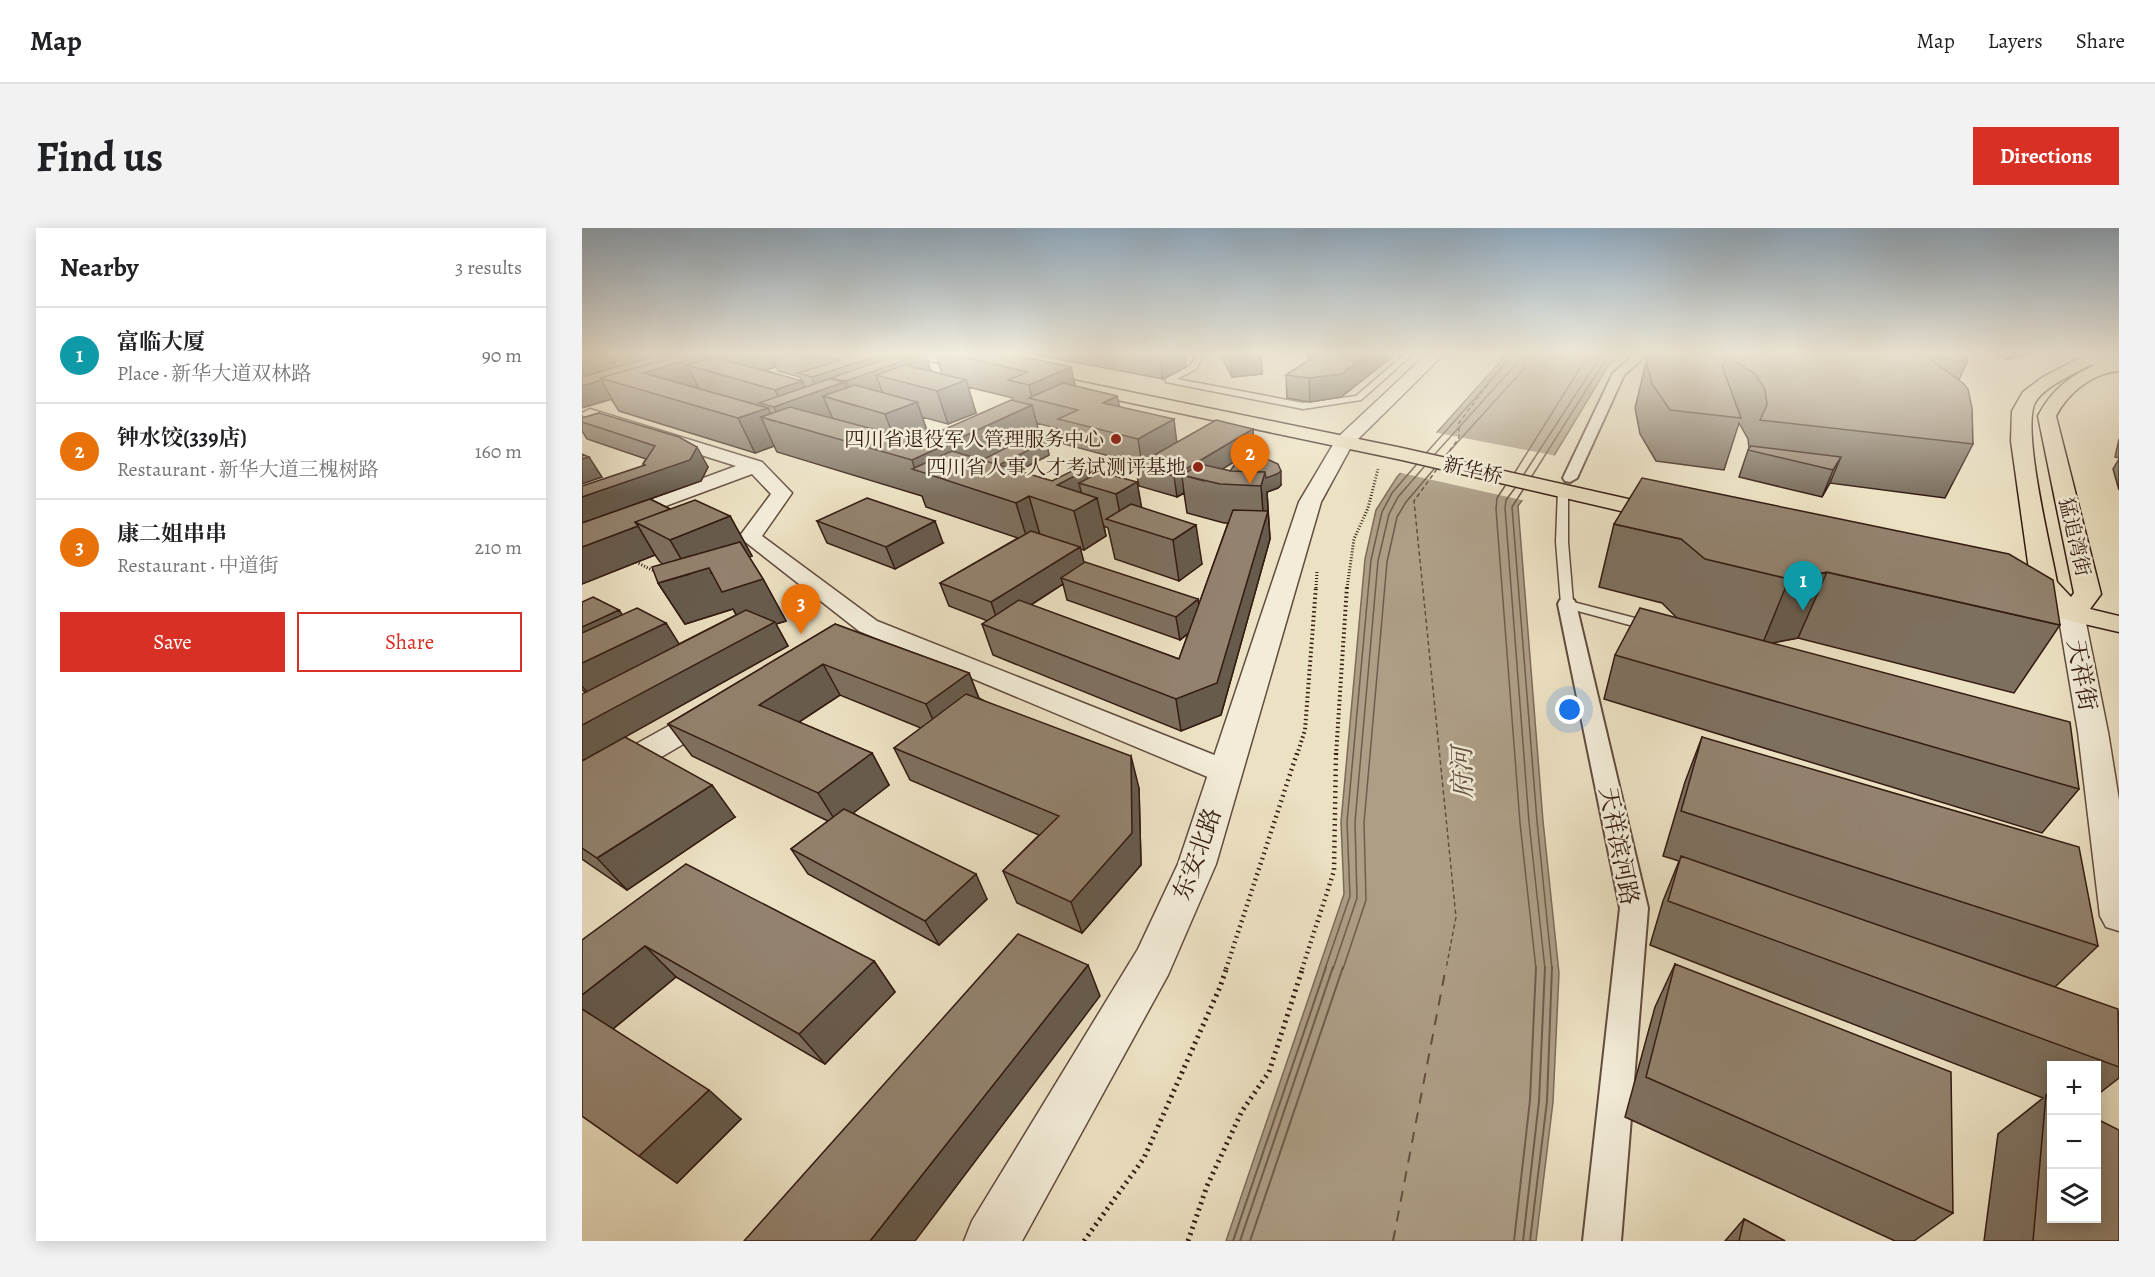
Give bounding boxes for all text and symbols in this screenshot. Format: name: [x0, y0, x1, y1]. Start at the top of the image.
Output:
text: Map: [30, 22, 82, 60]
text: Map: [1916, 27, 1955, 55]
text: Layers: [1988, 27, 2043, 55]
text: Share: [2076, 27, 2125, 55]
button: Directions: [1973, 127, 2119, 185]
text: Find us: [36, 128, 163, 185]
text: Nearby: [60, 250, 139, 285]
text: 3 results: [455, 254, 522, 281]
text: 富临大厦: [117, 327, 205, 357]
text: 1: [76, 342, 83, 369]
text: 90 m: [482, 342, 522, 369]
text: Place · 新华大道双林路: [117, 360, 311, 387]
text: 钟水饺(339店): [117, 423, 247, 453]
place label: 四川省退役军人管理服务中心: [844, 426, 1104, 453]
marker: 四川省退役军人管理服务中心: [1109, 432, 1123, 446]
pin: 2: [1230, 434, 1270, 484]
text: 2: [75, 438, 84, 465]
text: 160 m: [475, 438, 522, 465]
street label: 新华桥: [1441, 451, 1505, 490]
place label: 四川省人事人才考试测评基地: [926, 454, 1186, 481]
text: Restaurant · 新华大道三槐树路: [117, 456, 379, 483]
marker: 四川省人事人才考试测评基地: [1191, 460, 1205, 474]
street label: 猛追湾街: [2052, 495, 2097, 579]
text: 康二姐串串: [117, 519, 227, 549]
text: 3: [75, 534, 84, 561]
text: 210 m: [474, 534, 522, 561]
text: Restaurant · 中道街: [117, 552, 279, 579]
pin: 1: [1784, 562, 1822, 611]
pin: 3: [782, 584, 820, 634]
button: Save: [60, 612, 285, 672]
button: Share: [297, 612, 522, 672]
street label: 天祥街: [2060, 637, 2104, 713]
your location: [1555, 695, 1584, 724]
water label: 府河: [1444, 743, 1480, 799]
street label: 天祥滨河路: [1592, 784, 1646, 908]
street label: 东安北路: [1166, 803, 1228, 905]
map controls: [2047, 1061, 2101, 1223]
button: +: [2047, 1061, 2101, 1115]
button: −: [2047, 1115, 2101, 1169]
button: layers: [2047, 1169, 2101, 1223]

